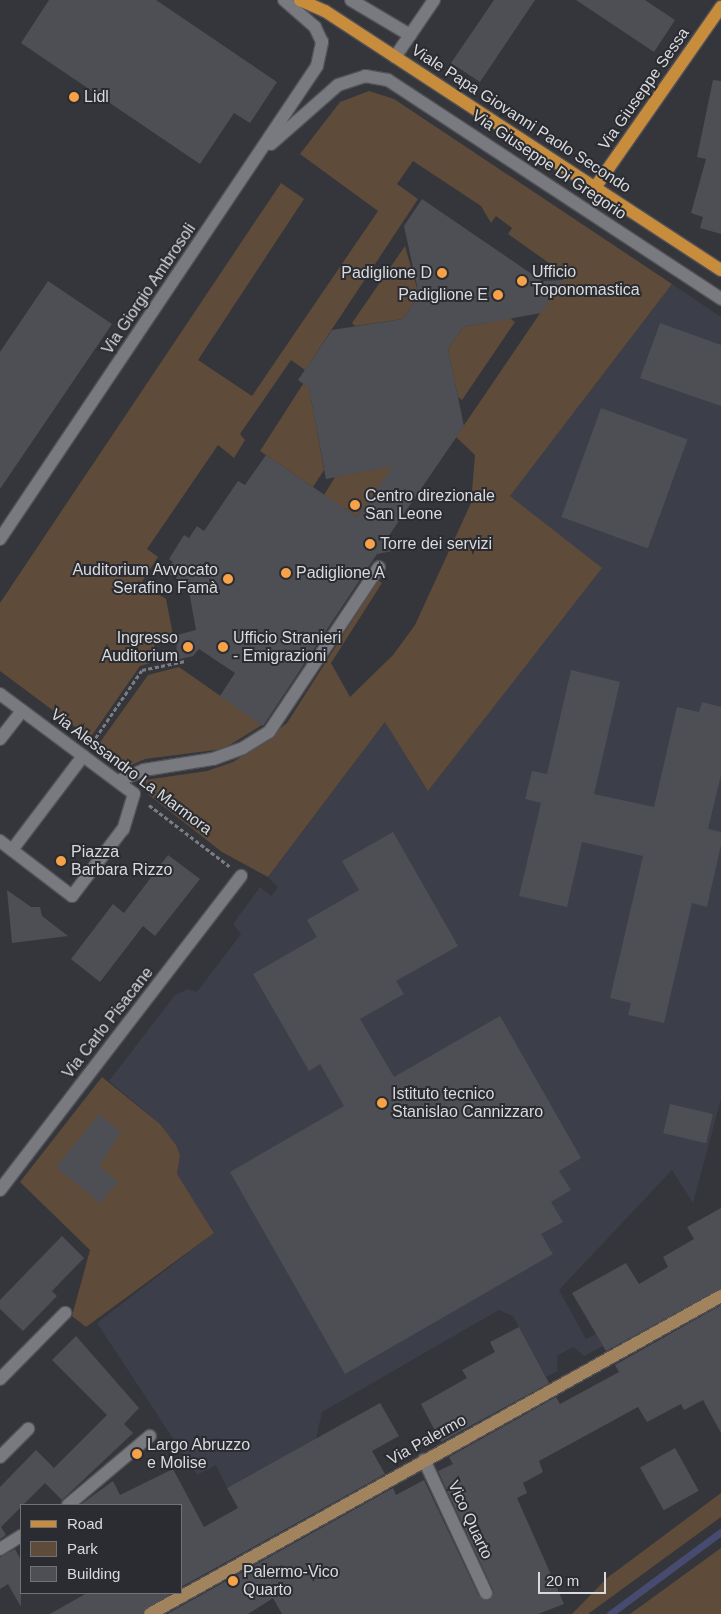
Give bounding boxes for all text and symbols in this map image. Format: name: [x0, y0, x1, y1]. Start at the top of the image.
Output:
street label: Via Giuseppe Sessa: [595, 24, 693, 154]
street label: Viale Papa Giovanni Paolo Secondo: [408, 41, 634, 197]
place label: Lidl: [84, 87, 109, 107]
marker: Lidl: [68, 91, 80, 103]
street label: Via Giuseppe Di Gregorio: [468, 106, 630, 224]
street label: Via Giorgio Ambrosoli: [98, 220, 200, 358]
place label: Ufficio Toponomastica: [532, 262, 640, 300]
place label: Padiglione D: [341, 263, 432, 283]
marker: Padiglione D: [436, 267, 448, 279]
marker: Ufficio Toponomastica: [516, 275, 528, 287]
place label: Padiglione E: [398, 285, 488, 305]
marker: Padiglione E: [492, 289, 504, 301]
place label: Centro direzionale San Leone: [365, 486, 495, 524]
marker: Centro direzionale San Leone: [349, 499, 361, 511]
place label: Torre dei servizi: [380, 534, 492, 554]
marker: Torre dei servizi: [364, 538, 376, 550]
place label: Auditorium Avvocato Serafino Famà: [72, 560, 218, 598]
place label: Padiglione A: [296, 563, 386, 583]
marker: Padiglione A: [280, 567, 292, 579]
marker: Auditorium Avvocato Serafino Famà: [222, 573, 234, 585]
place label: Ingresso Auditorium: [102, 628, 178, 666]
place label: Ufficio Stranieri - Emigrazioni: [233, 628, 341, 666]
marker: Ingresso Auditorium: [182, 641, 194, 653]
marker: Ufficio Stranieri - Emigrazioni: [217, 641, 229, 653]
street label: Via Alessandro La Marmora: [46, 705, 216, 839]
place label: Piazza Barbara Rizzo: [71, 842, 172, 880]
marker: Piazza Barbara Rizzo: [55, 855, 67, 867]
street label: Via Carlo Pisacane: [59, 964, 157, 1082]
place label: Istituto tecnico Stanislao Cannizzaro: [392, 1084, 543, 1122]
marker: Istituto tecnico Stanislao Cannizzaro: [376, 1097, 388, 1109]
street label: Via Palermo: [384, 1411, 470, 1469]
place label: Largo Abruzzo e Molise: [147, 1435, 251, 1473]
marker: Largo Abruzzo e Molise: [131, 1448, 143, 1460]
street label: Vico Quarto: [444, 1478, 496, 1562]
legend: [20, 1504, 182, 1594]
text: Road: [67, 1515, 103, 1532]
text: Park: [67, 1540, 98, 1557]
place label: Palermo-Vico Quarto: [243, 1562, 339, 1600]
scale bar: [541, 1562, 608, 1594]
text: Building: [67, 1565, 120, 1582]
text: 20 m: [546, 1572, 579, 1589]
marker: Palermo-Vico Quarto: [227, 1575, 239, 1587]

